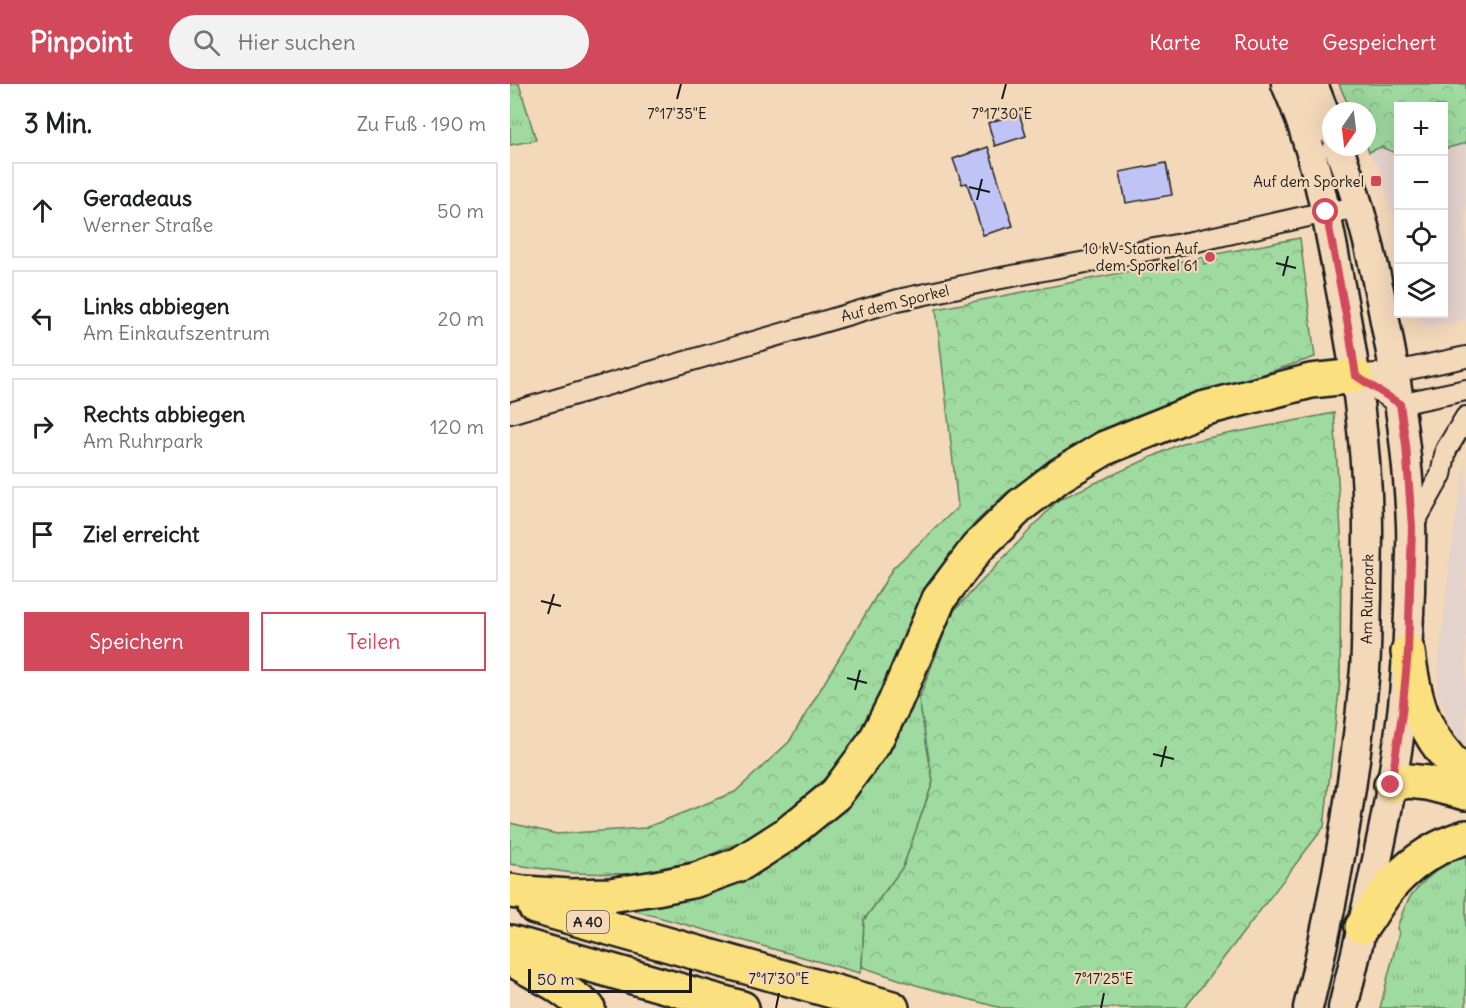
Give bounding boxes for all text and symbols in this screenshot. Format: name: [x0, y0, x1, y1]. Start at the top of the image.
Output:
search box: [169, 15, 589, 69]
text: Pinpoint: [30, 24, 133, 60]
icon: search: [190, 26, 223, 59]
text: Hier suchen: [238, 28, 356, 56]
text: Karte: [1149, 29, 1201, 56]
text: Route: [1234, 29, 1289, 56]
text: Gespeichert: [1322, 29, 1436, 56]
north arrow: [1322, 102, 1376, 156]
map controls: [1394, 102, 1448, 318]
button: +: [1394, 102, 1448, 156]
text: 7°17'35"E: [647, 104, 707, 123]
text: 7°17'30"E: [972, 104, 1033, 123]
text: 3 Min.: [24, 107, 92, 140]
text: Zu Fuß · 190 m: [357, 111, 486, 136]
button: −: [1394, 156, 1448, 210]
place label: Auf dem Sporkel: [1253, 172, 1364, 191]
marker: Auf dem Sporkel: [1369, 174, 1383, 188]
text: Geradeaus: [83, 184, 192, 212]
icon: ahead: [26, 194, 59, 227]
text: 50 m: [437, 198, 484, 223]
route start: [1312, 198, 1338, 224]
button: locate: [1394, 210, 1448, 264]
text: Werner Straße: [83, 212, 213, 237]
place label: 10 kV-Station Auf dem Sporkel 61: [1082, 239, 1199, 275]
marker: 10 kV-Station Auf dem Sporkel 61: [1203, 250, 1217, 264]
button: layers: [1394, 264, 1448, 318]
street label: Auf dem Sporkel: [839, 280, 951, 326]
text: Links abbiegen: [83, 292, 230, 320]
icon: left: [26, 302, 59, 335]
text: 20 m: [438, 306, 484, 331]
text: Am Einkaufszentrum: [83, 320, 270, 345]
text: Rechts abbiegen: [83, 400, 245, 428]
icon: right: [26, 410, 59, 443]
text: 120 m: [430, 414, 484, 439]
text: Am Ruhrpark: [83, 428, 203, 453]
icon: arrive: [26, 518, 59, 551]
text: Ziel erreicht: [83, 520, 200, 548]
street label: Am Ruhrpark: [1357, 553, 1377, 644]
button: Speichern: [24, 612, 249, 671]
button: Teilen: [261, 612, 486, 671]
route end: [1377, 771, 1403, 797]
road number: A 40: [567, 911, 609, 933]
scale bar: [528, 966, 692, 994]
text: 50 m: [537, 969, 575, 989]
text: 7°17'30"E: [749, 969, 810, 988]
text: 7°17'25"E: [1074, 969, 1134, 988]

